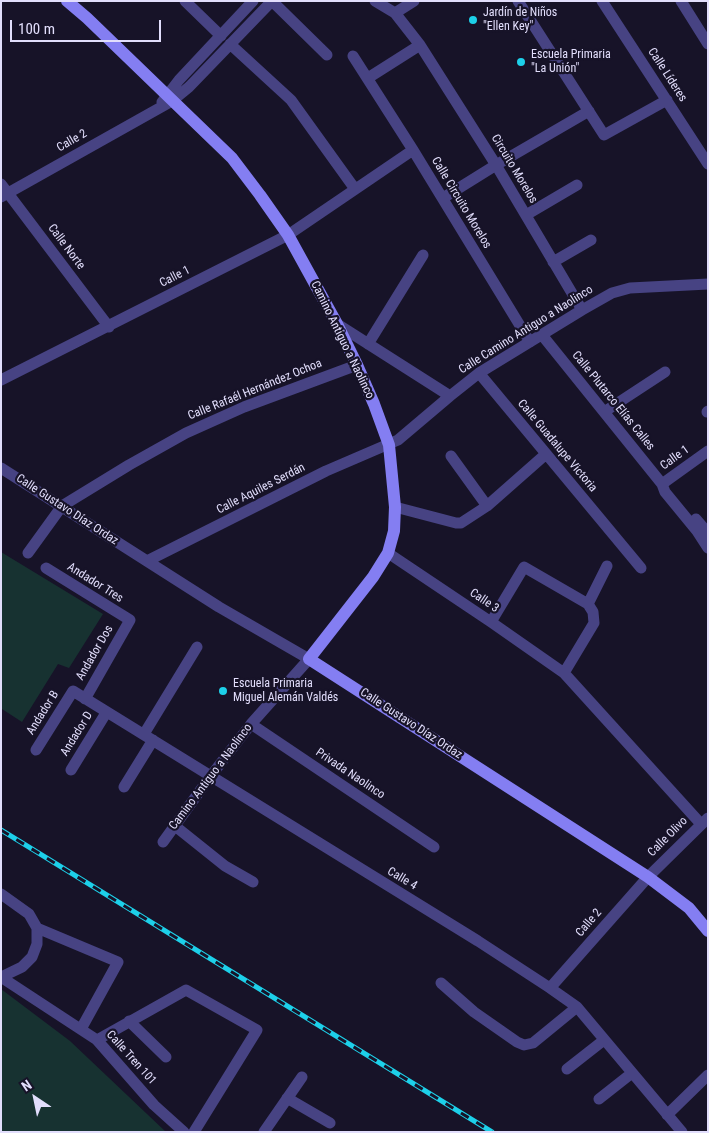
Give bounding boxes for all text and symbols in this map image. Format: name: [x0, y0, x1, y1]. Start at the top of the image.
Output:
place label: Jardín de Niños "Ellen Key": [483, 6, 557, 34]
scale bar: [12, 10, 164, 42]
marker: Jardín de Niños "Ellen Key": [467, 14, 479, 26]
text: 100 m: [18, 20, 55, 38]
street label: Calle Líderes: [644, 45, 690, 105]
place label: Escuela Primaria "La Unión": [531, 48, 611, 76]
marker: Escuela Primaria "La Unión": [515, 56, 527, 68]
street label: Calle 2: [54, 127, 90, 155]
street label: Circuito Morelos: [488, 132, 540, 206]
street label: Calle Circuito Morelos: [428, 155, 494, 251]
street label: Calle Norte: [44, 221, 88, 273]
street label: Calle 1: [157, 263, 193, 291]
street label: Camino Antiguo a Naolinco: [307, 279, 377, 401]
street label: Calle Camino Antiguo a Naolinco: [456, 283, 596, 377]
street label: Calle Plutarco Elías Calles: [569, 348, 657, 454]
street label: Calle Rafaél Hernández Ochoa: [186, 356, 324, 424]
street label: Calle Guadalupe Victoria: [514, 397, 600, 495]
street label: Calle 1: [658, 443, 692, 473]
street label: Calle Aquiles Serdán: [214, 460, 308, 518]
street label: Calle Gustavo Díaz Ordaz: [13, 472, 121, 548]
street label: Andador Tres: [64, 560, 126, 606]
street label: Calle 3: [467, 586, 501, 616]
street label: Andador Dos: [73, 623, 117, 683]
place label: Escuela Primaria Miguel Alemán Valdés: [233, 677, 338, 705]
marker: Escuela Primaria Miguel Alemán Valdés: [217, 685, 229, 697]
street label: Calle Gustavo Díaz Ordaz: [357, 686, 465, 762]
street label: Andador B: [24, 688, 62, 738]
street label: Andador D: [58, 709, 96, 759]
street label: Camino Antiguo a Naolinco: [166, 721, 256, 833]
street label: Privada Naolinco: [313, 746, 387, 802]
street label: Calle Olivo: [645, 814, 691, 860]
street label: Calle 4: [384, 864, 420, 894]
street label: Calle 2: [573, 906, 605, 940]
street label: Calle Tren 101: [103, 1028, 159, 1088]
north arrow: [10, 1073, 60, 1123]
text: N: [19, 1077, 35, 1095]

